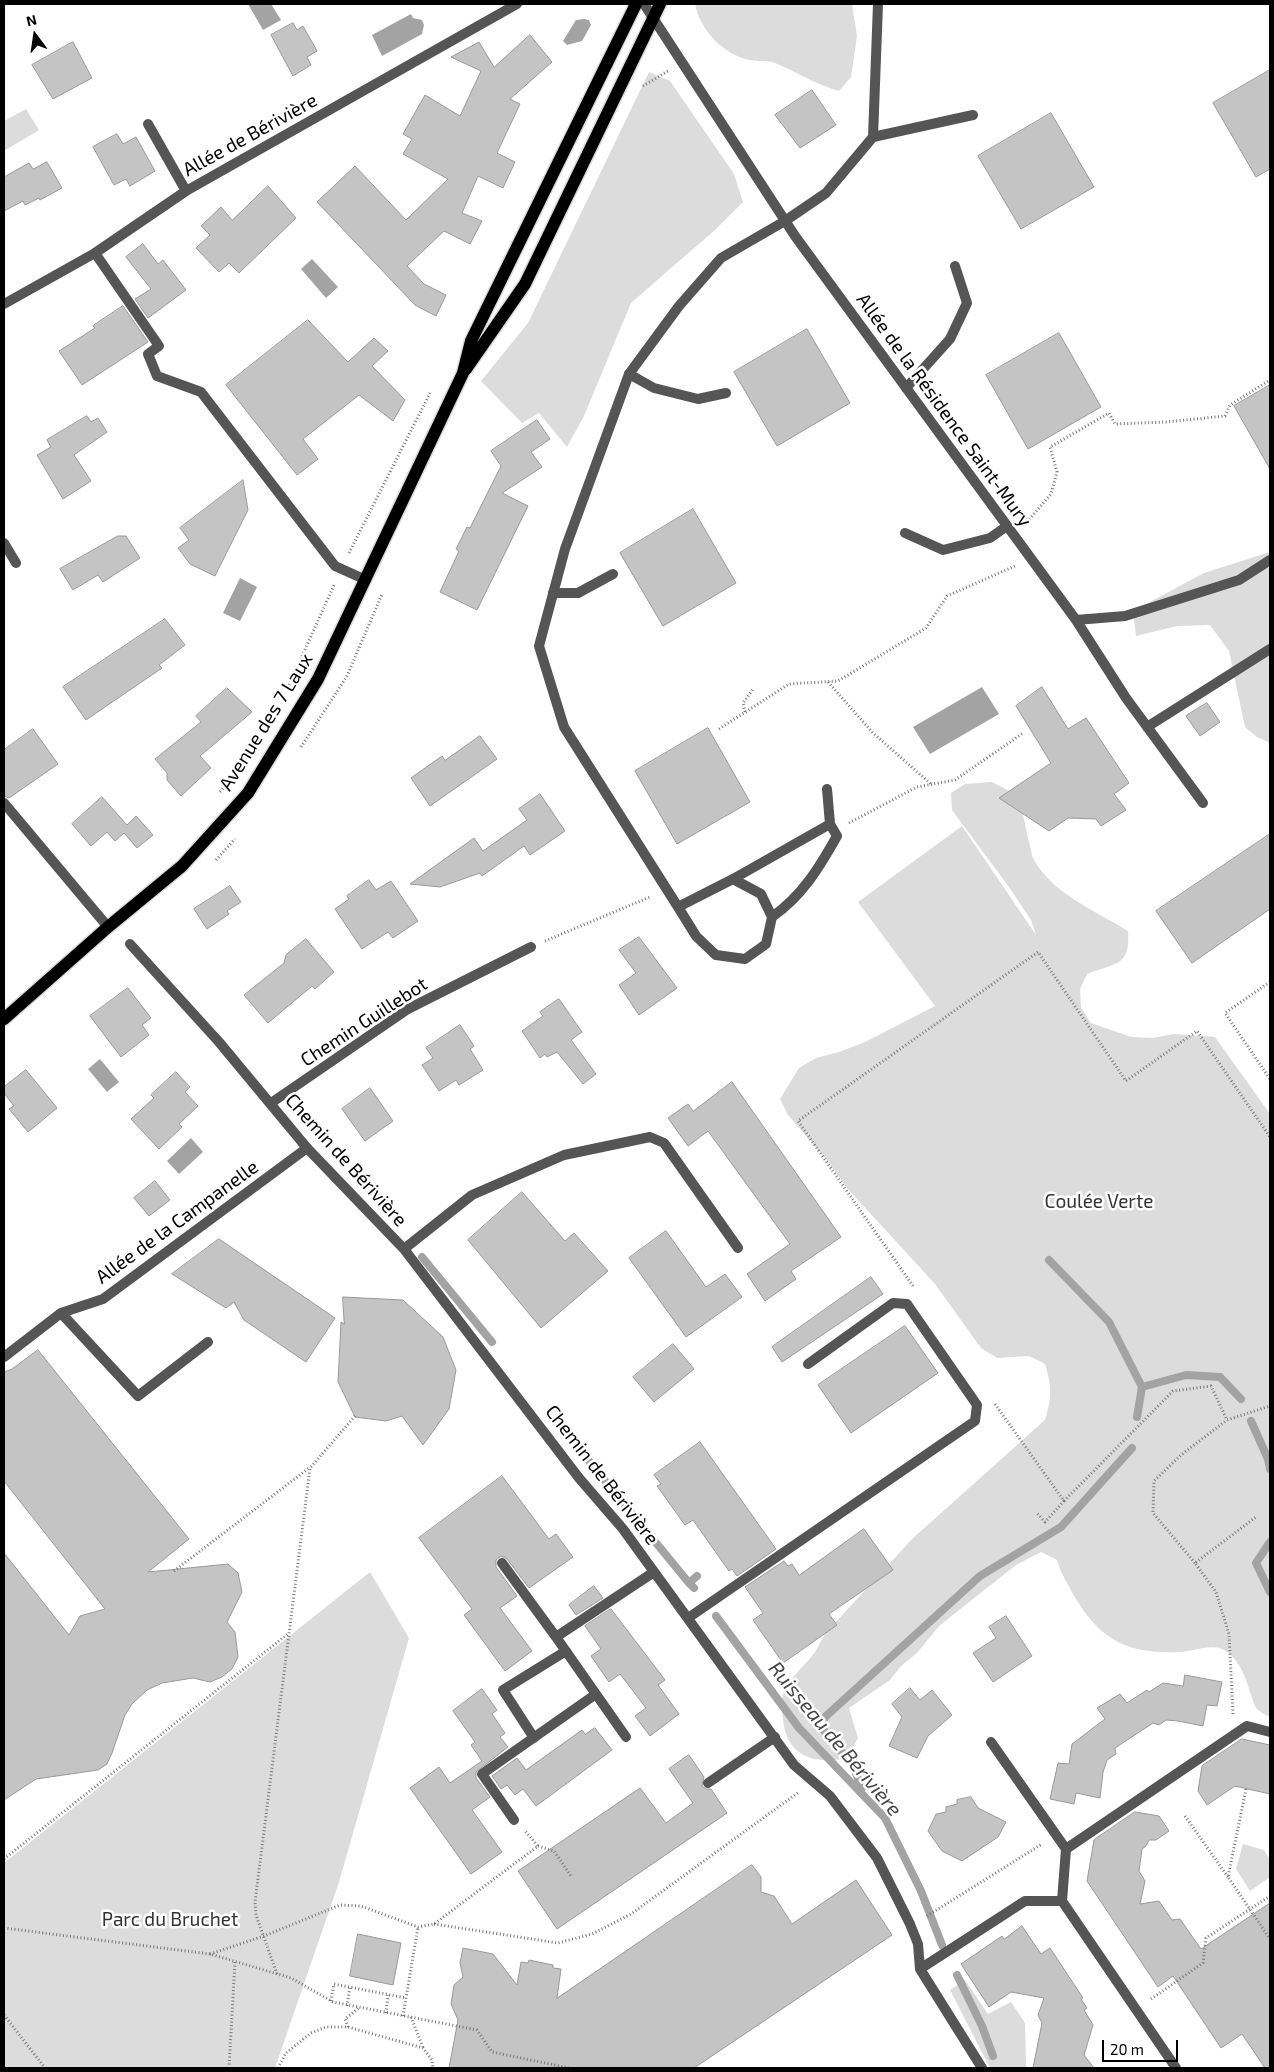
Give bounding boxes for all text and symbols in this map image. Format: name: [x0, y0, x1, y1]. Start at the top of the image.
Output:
north arrow: [10, 10, 60, 60]
text: N: [24, 10, 38, 29]
street label: Allée de Bérivière: [179, 89, 321, 181]
street label: Allée de la Résidence Saint-Mury: [852, 289, 1036, 531]
street label: Avenue des 7 Laux: [214, 649, 318, 795]
street label: Chemin Guillebot: [296, 973, 432, 1071]
street label: Chemin de Bérivière: [280, 1089, 412, 1231]
street label: Allée de la Campanelle: [91, 1155, 263, 1289]
park label: Coulée Verte: [1045, 1191, 1153, 1213]
street label: Chemin de Bérivière: [540, 1401, 664, 1549]
water label: Ruisseau de Bérivière: [763, 1657, 907, 1821]
park label: Parc du Bruchet: [102, 1909, 238, 1931]
scale bar: [1104, 2030, 1180, 2062]
text: 20 m: [1110, 2040, 1144, 2058]

